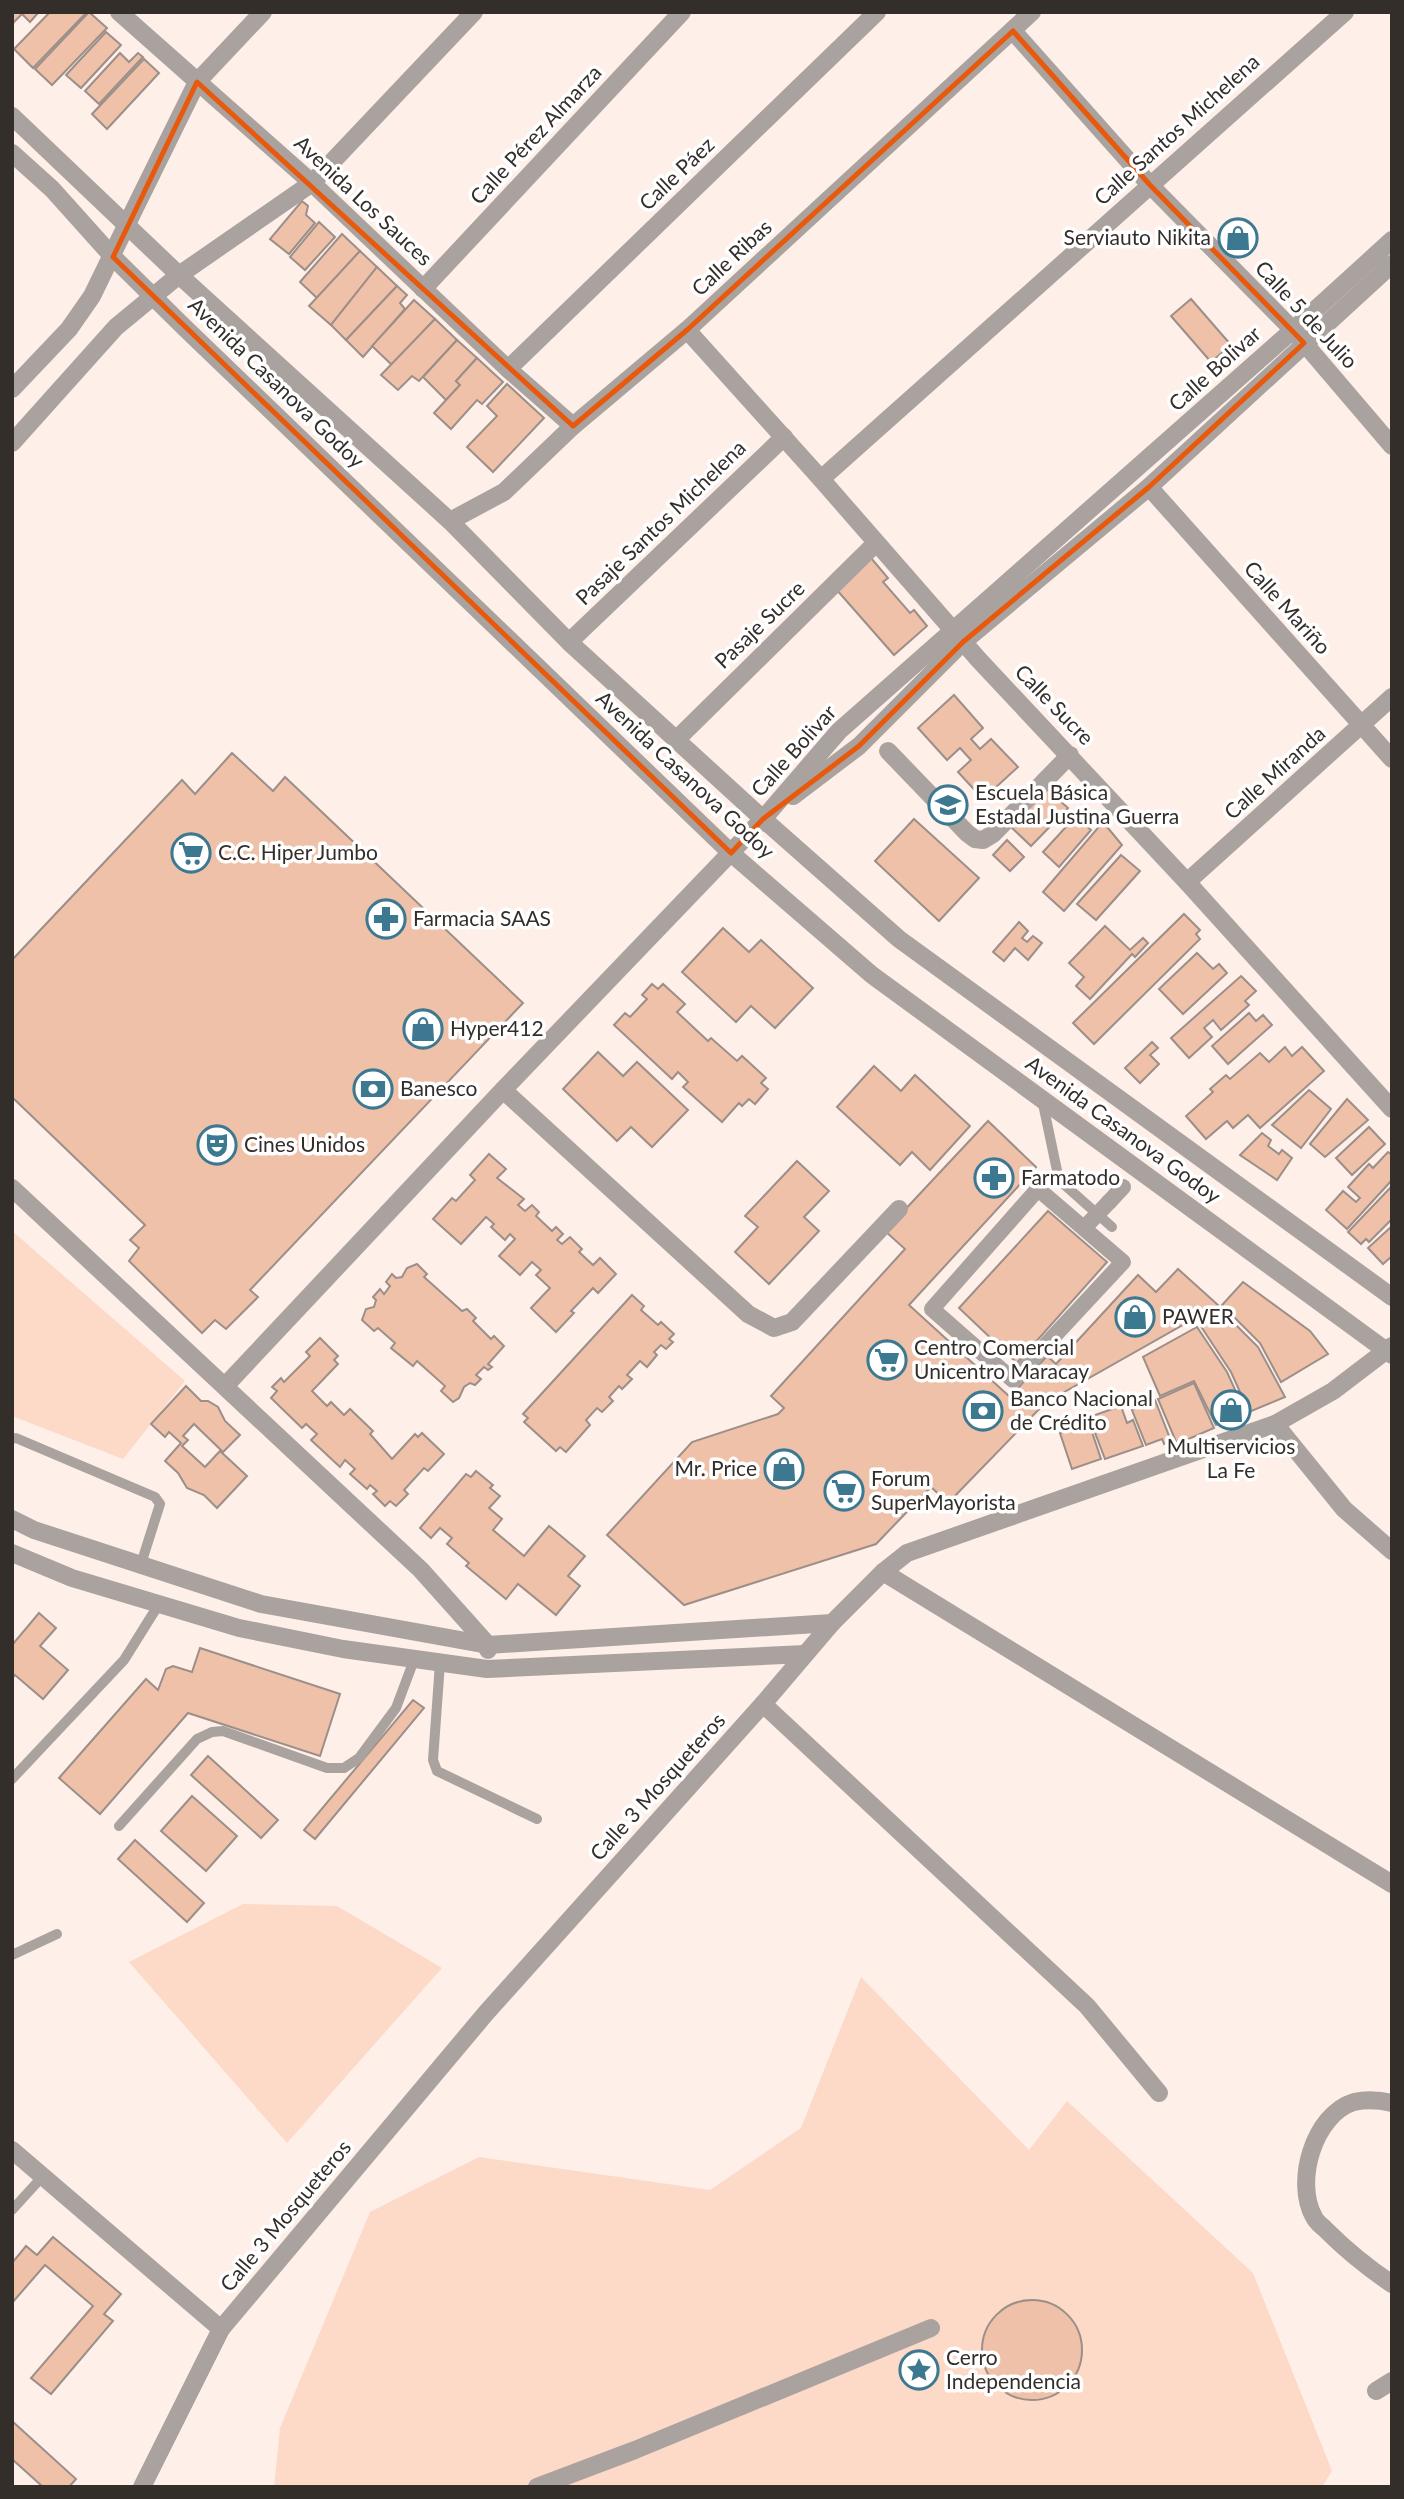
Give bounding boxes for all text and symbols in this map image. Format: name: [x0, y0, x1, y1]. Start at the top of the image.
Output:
street label: Calle Santos Michelena: [1088, 48, 1264, 210]
street label: Calle Pérez Almarza: [464, 59, 606, 209]
street label: Avenida Los Sauces: [290, 130, 438, 270]
street label: Calle Páez: [633, 131, 719, 215]
street label: Calle Ribas: [686, 214, 776, 300]
shop icon: Serviauto Nikita: [1217, 217, 1259, 259]
place label: Serviauto Nikita: [1064, 224, 1211, 249]
street label: Calle 5 de Julio: [1251, 255, 1363, 373]
street label: Avenida Casanova Godoy: [184, 292, 370, 472]
street label: Calle Bolivar: [1163, 320, 1265, 416]
street label: Pasaje Santos Michelena: [570, 434, 750, 610]
street label: Calle Mariño: [1240, 555, 1337, 659]
street label: Pasaje Sucre: [709, 575, 809, 673]
street label: Calle Sucre: [1011, 659, 1100, 749]
street label: Avenida Casanova Godoy: [592, 685, 780, 863]
street label: Calle Bolivar: [745, 699, 841, 801]
street label: Calle Miranda: [1218, 720, 1330, 824]
place label: Escuela Básica Estadal Justina Guerra: [975, 779, 1179, 828]
school or university icon: Escuela Básica Estadal Justina Guerra: [927, 784, 969, 826]
supermarket icon: C.C. Hiper Jumbo: [170, 832, 212, 874]
place label: C.C. Hiper Jumbo: [218, 839, 378, 864]
pharmacy icon: Farmacia SAAS: [365, 898, 407, 940]
place label: Farmacia SAAS: [413, 905, 551, 930]
shop icon: Hyper412: [402, 1008, 444, 1050]
place label: Hyper412: [450, 1015, 544, 1040]
street label: Avenida Casanova Godoy: [1022, 1050, 1226, 1208]
bank icon: Banesco: [352, 1068, 394, 1110]
place label: Banesco: [400, 1075, 478, 1100]
theatre icon: Cines Unidos: [196, 1124, 238, 1166]
place label: Cines Unidos: [244, 1131, 365, 1156]
pharmacy icon: Farmatodo: [973, 1157, 1015, 1199]
place label: Farmatodo: [1021, 1164, 1120, 1189]
shop icon: PAWER: [1114, 1296, 1156, 1338]
place label: PAWER: [1162, 1303, 1235, 1328]
place label: Centro Comercial Unicentro Maracay: [914, 1334, 1089, 1383]
supermarket icon: Centro Comercial Unicentro Maracay: [866, 1339, 908, 1381]
place label: Banco Nacional de Crédito: [1010, 1385, 1153, 1434]
shop icon: Multiservicios La Fe: [1210, 1389, 1252, 1431]
bank icon: Banco Nacional de Crédito: [962, 1390, 1004, 1432]
place label: Multiservicios La Fe: [1167, 1433, 1295, 1482]
shop icon: Mr. Price: [763, 1448, 805, 1490]
place label: Mr. Price: [674, 1455, 757, 1480]
place label: Forum SuperMayorista: [871, 1465, 1016, 1514]
supermarket icon: Forum SuperMayorista: [823, 1470, 865, 1512]
street label: Calle 3 Mosqueteros: [584, 1707, 730, 1865]
street label: Calle 3 Mosqueteros: [214, 2134, 355, 2296]
place label: Cerro Independencia: [946, 2344, 1081, 2393]
place icon: Cerro Independencia: [898, 2349, 940, 2391]

